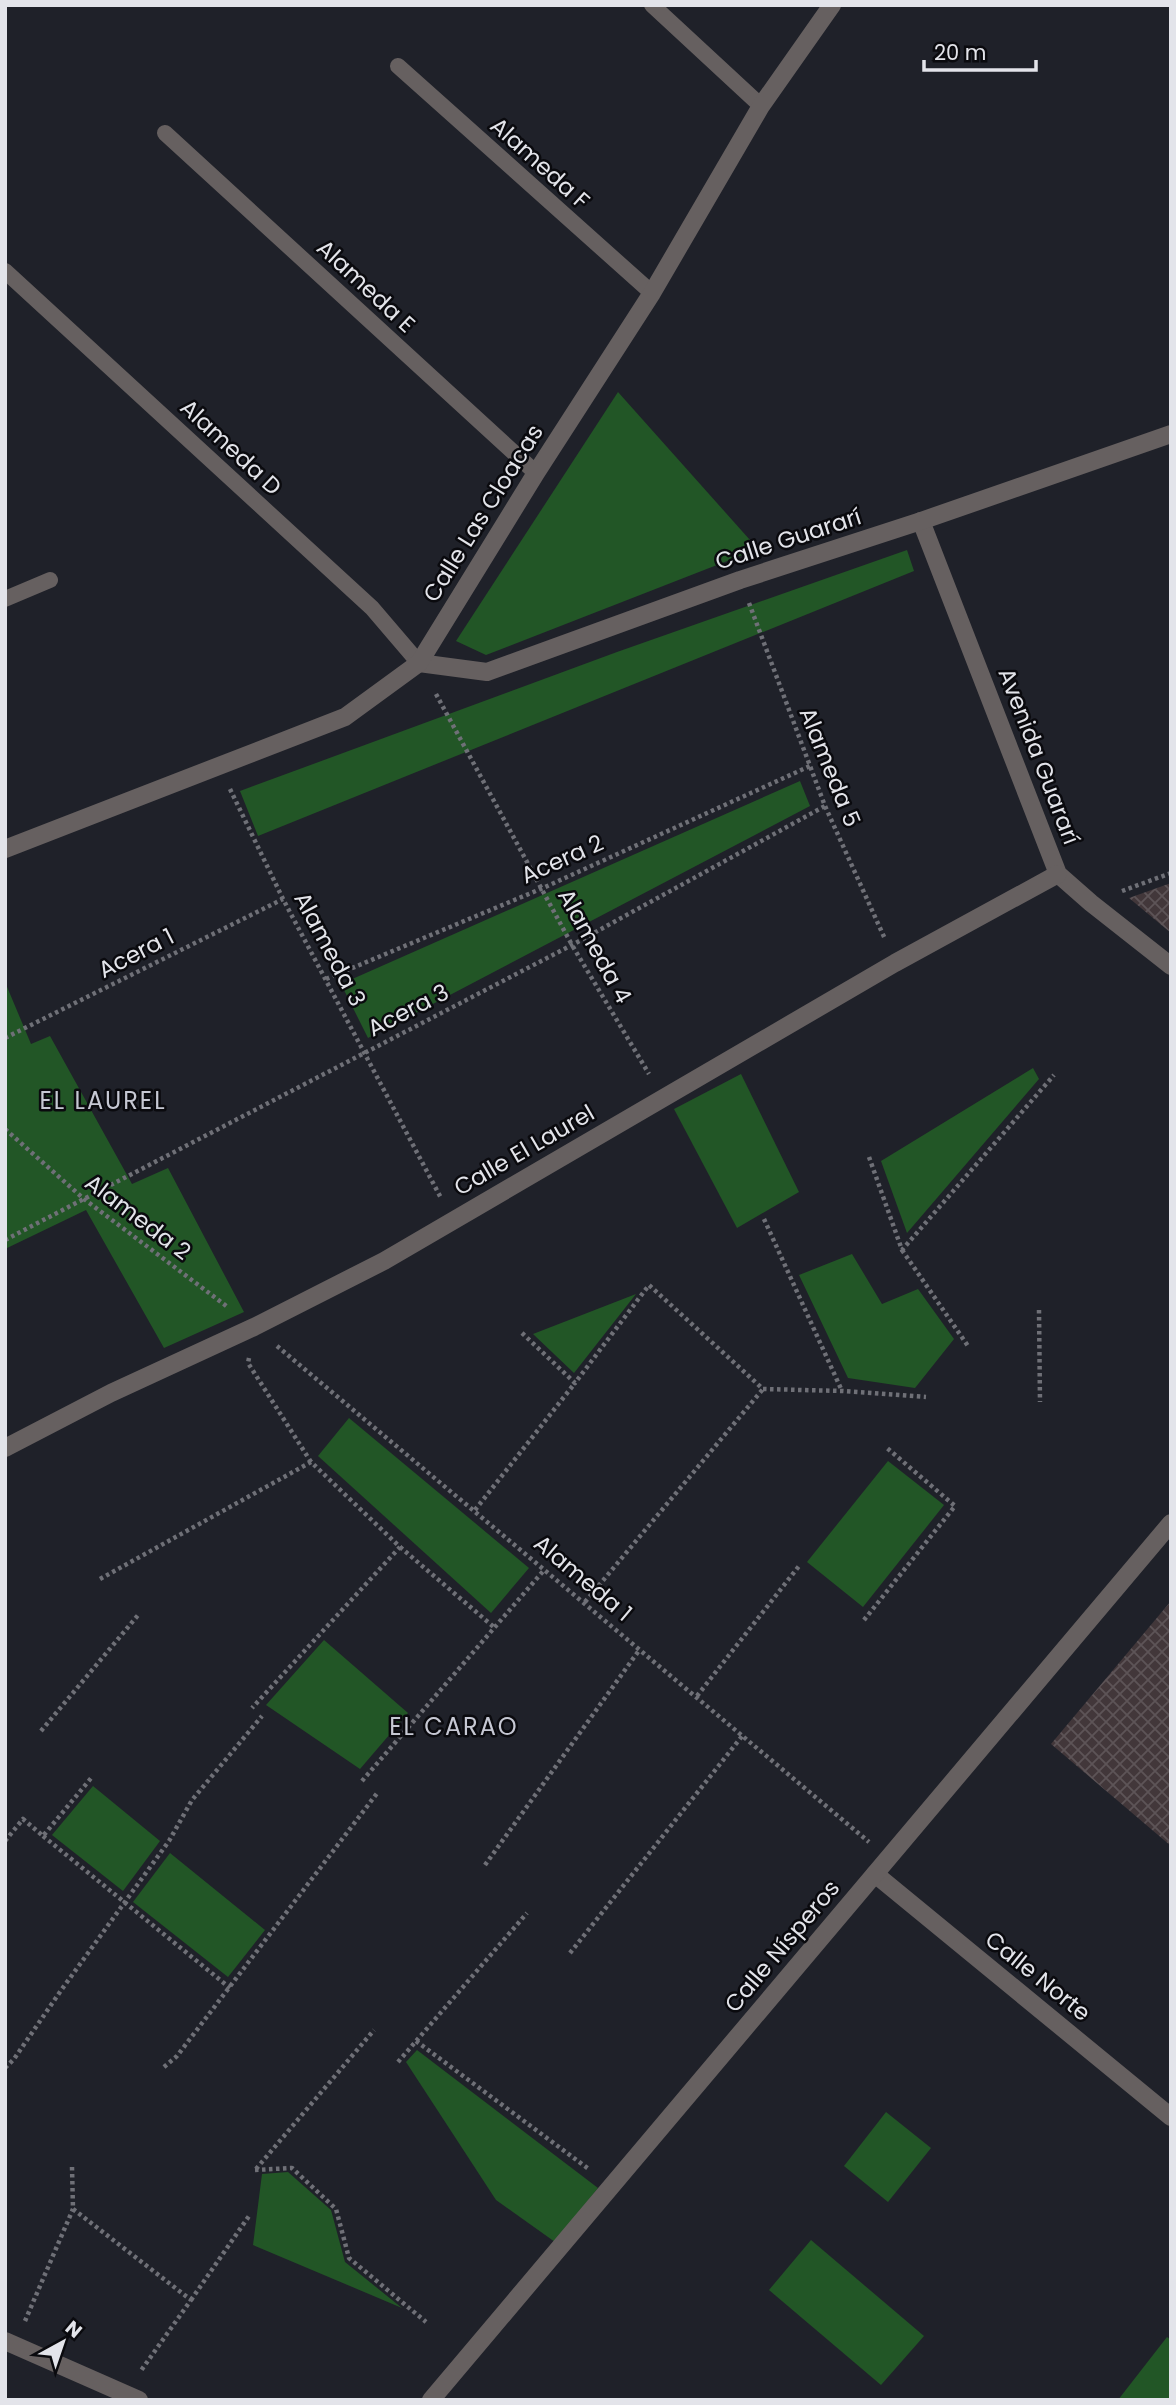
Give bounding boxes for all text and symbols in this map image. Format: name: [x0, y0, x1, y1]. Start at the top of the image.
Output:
scale bar: [924, 28, 1036, 72]
text: 20 m: [934, 38, 987, 67]
street label: Alameda F: [483, 110, 597, 216]
street label: Alameda E: [310, 232, 422, 340]
street label: Alameda D: [173, 392, 289, 502]
street label: Calle Las Cloacas: [415, 418, 551, 608]
street label: Calle Guararí: [711, 500, 865, 578]
street label: Avenida Guararí: [991, 663, 1088, 849]
street label: Alameda 5: [792, 702, 868, 832]
street label: Acera 2: [516, 827, 608, 891]
street label: Alameda 4: [550, 883, 640, 1009]
street label: Alameda 3: [286, 886, 374, 1012]
street label: Acera 1: [92, 920, 180, 986]
street label: Acera 3: [362, 976, 454, 1044]
district label: EL LAUREL: [39, 1084, 167, 1117]
street label: Calle El Laurel: [448, 1097, 600, 1203]
street label: Alameda 2: [78, 1167, 198, 1267]
street label: Alameda 1: [527, 1527, 639, 1629]
district label: EL CARAO: [389, 1710, 519, 1743]
street label: Calle Nísperos: [717, 1873, 847, 2019]
street label: Calle Norte: [979, 1924, 1097, 2028]
north arrow: [28, 2307, 98, 2377]
text: N: [59, 2314, 88, 2344]

